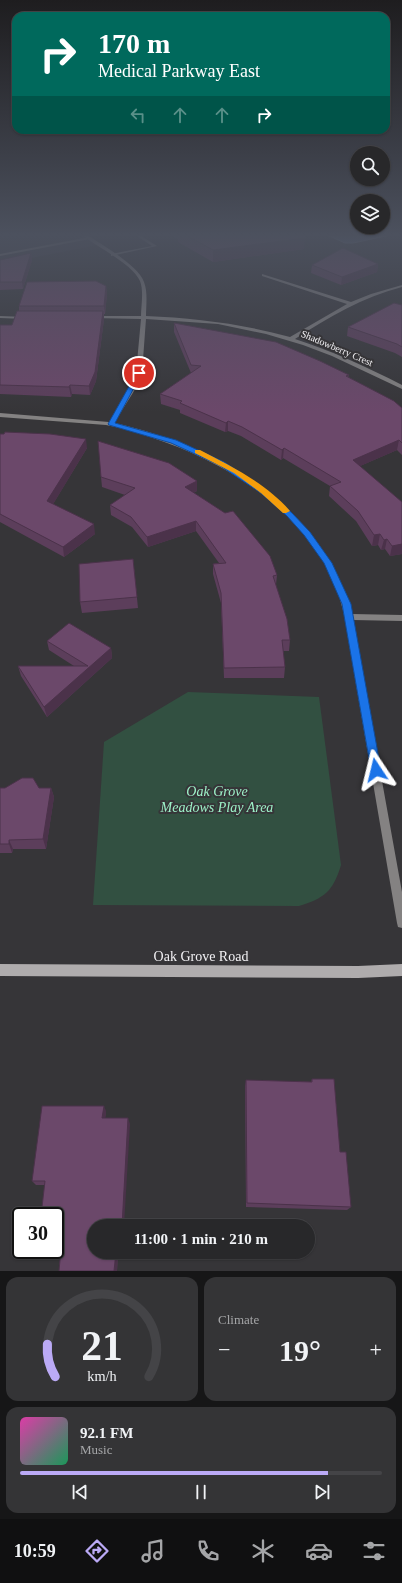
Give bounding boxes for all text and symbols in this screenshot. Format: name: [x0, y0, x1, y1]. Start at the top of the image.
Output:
icon: right: [32, 28, 84, 80]
text: 170 m: [98, 28, 170, 59]
text: Medical Parkway East: [98, 61, 260, 81]
icon: left: [127, 104, 149, 126]
icon: ahead: [169, 104, 191, 126]
icon: ahead: [211, 104, 233, 126]
icon: right: [253, 104, 275, 126]
map controls: [350, 146, 390, 234]
button: search: [350, 146, 390, 186]
button: layers: [350, 194, 390, 234]
street label: Shadowberry Crest: [299, 328, 375, 368]
pin: [122, 356, 156, 390]
icon: arrive: [128, 362, 150, 384]
position arrow: [355, 749, 397, 791]
park label: Oak Grove Meadows Play Area: [160, 784, 273, 815]
street label: Oak Grove Road: [154, 949, 248, 964]
speed limit sign: 30: [12, 1207, 64, 1259]
text: 11:00 · 1 min · 210 m: [134, 1231, 268, 1247]
text: Climate: [218, 1312, 259, 1327]
text: 21: [81, 1323, 123, 1369]
text: 19°: [279, 1334, 321, 1367]
text: −: [218, 1337, 230, 1362]
text: +: [370, 1337, 382, 1362]
text: km/h: [87, 1368, 117, 1384]
text: 92.1 FM: [80, 1425, 133, 1441]
text: Music: [80, 1442, 113, 1457]
icon: previous: [69, 1481, 91, 1503]
icon: pause: [190, 1481, 212, 1503]
icon: next: [311, 1481, 333, 1503]
icon: directions: [83, 1537, 111, 1565]
icon: music: [139, 1537, 167, 1565]
icon: phone: [194, 1537, 222, 1565]
icon: climate: [249, 1537, 277, 1565]
icon: car: [305, 1537, 333, 1565]
icon: filters: [360, 1537, 388, 1565]
text: 10:59: [14, 1541, 56, 1561]

